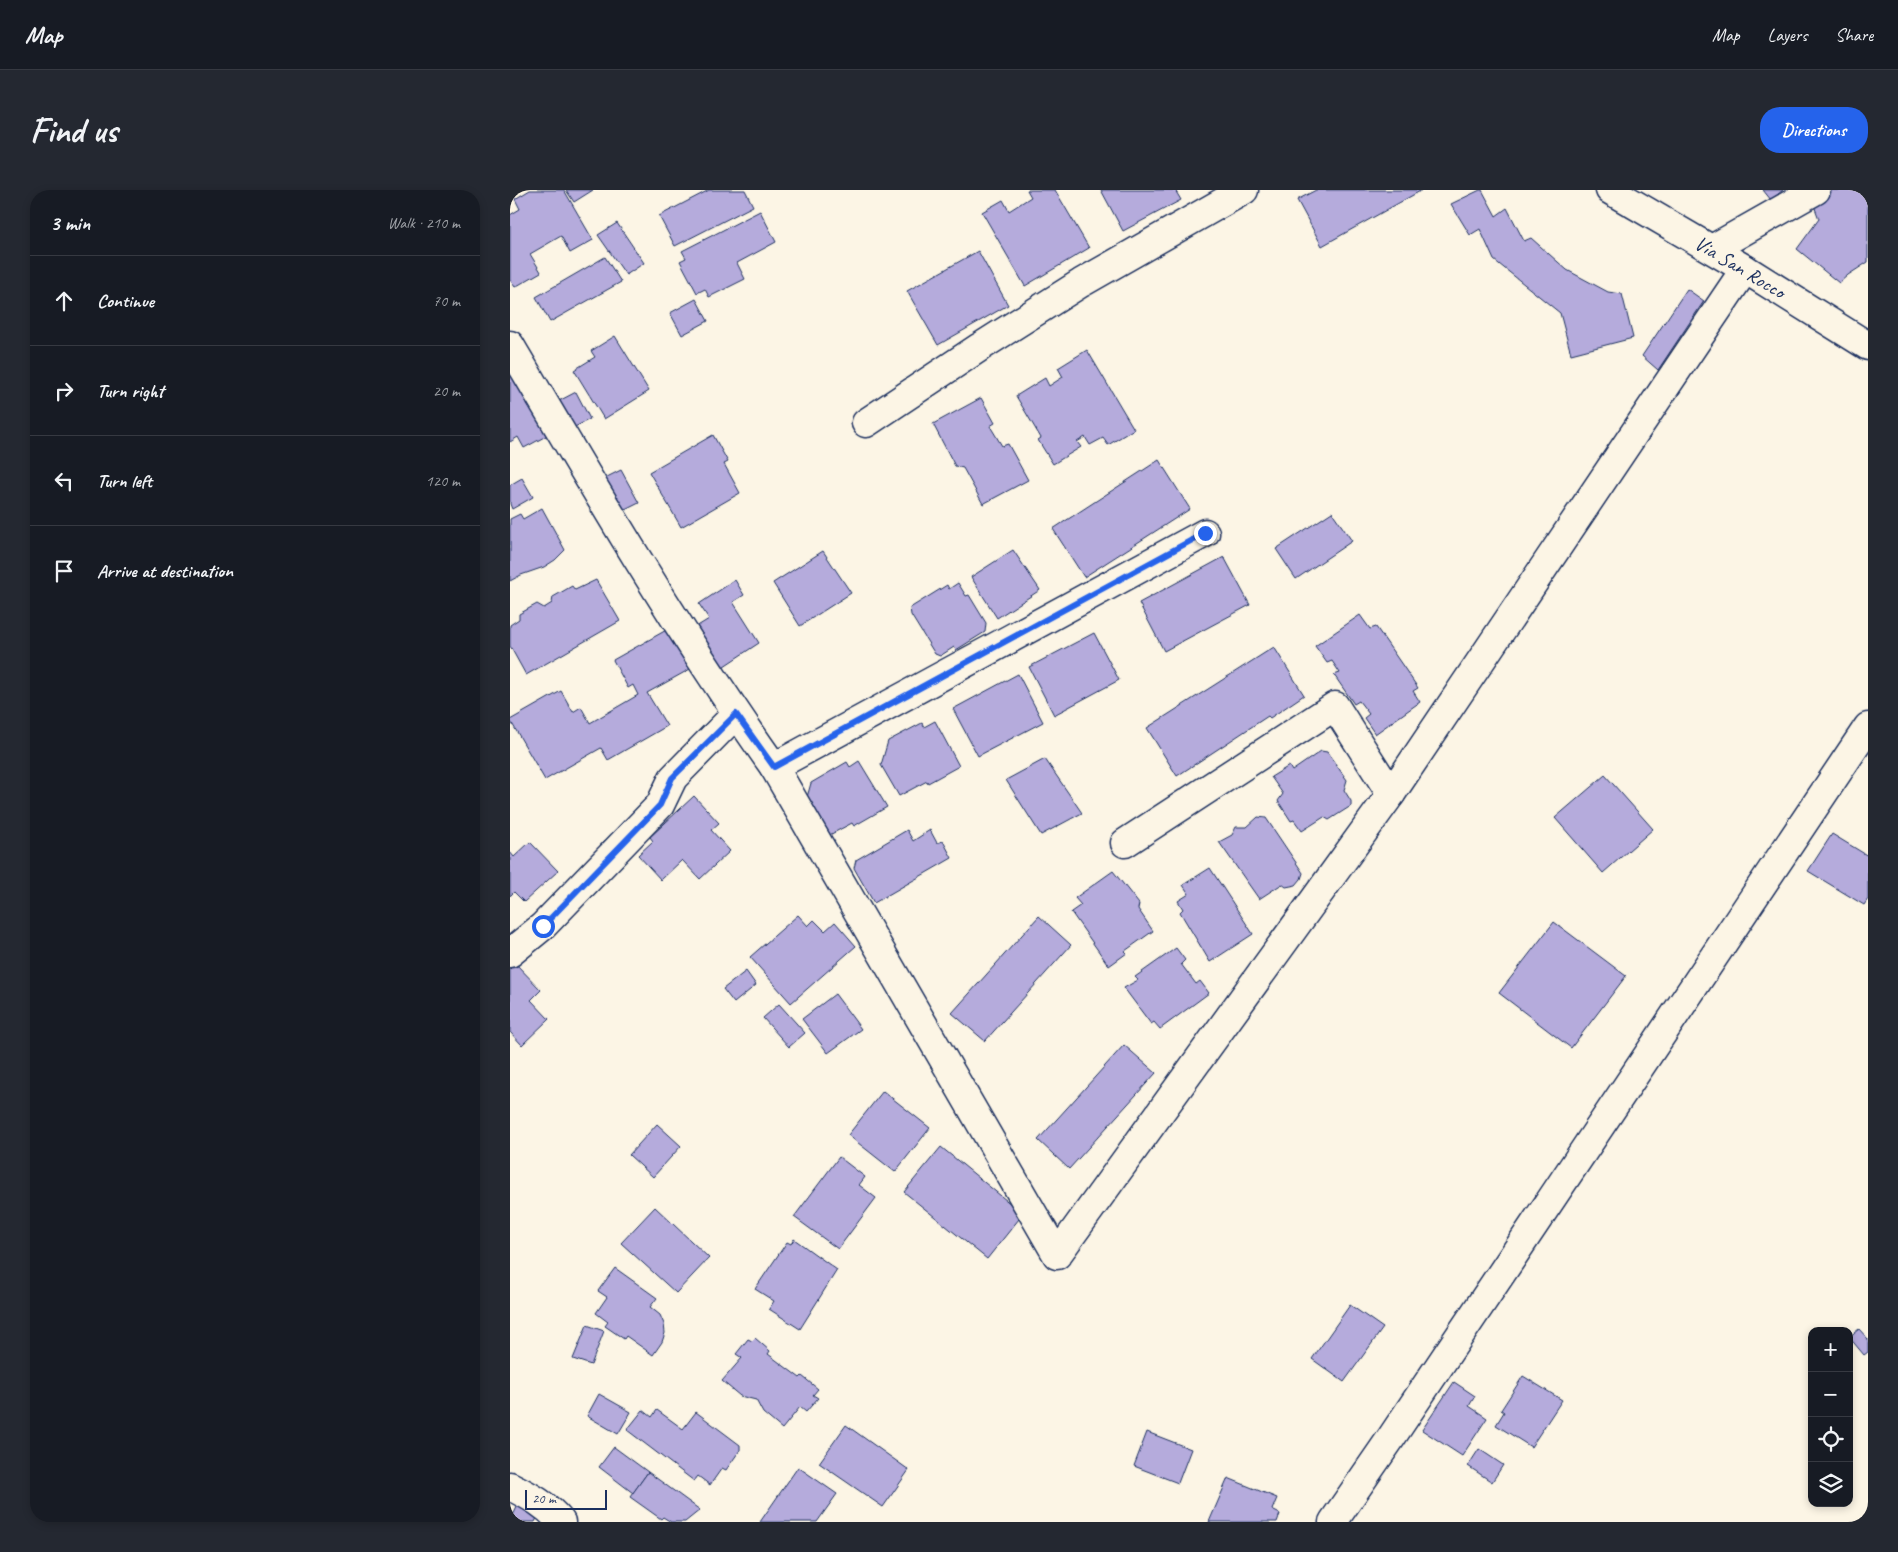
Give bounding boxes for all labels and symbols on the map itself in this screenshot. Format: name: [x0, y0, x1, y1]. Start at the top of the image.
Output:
street label: Via San Rocco: [1690, 230, 1792, 306]
route end: [1194, 522, 1217, 545]
route start: [532, 915, 555, 938]
scale bar: [525, 1487, 608, 1510]

